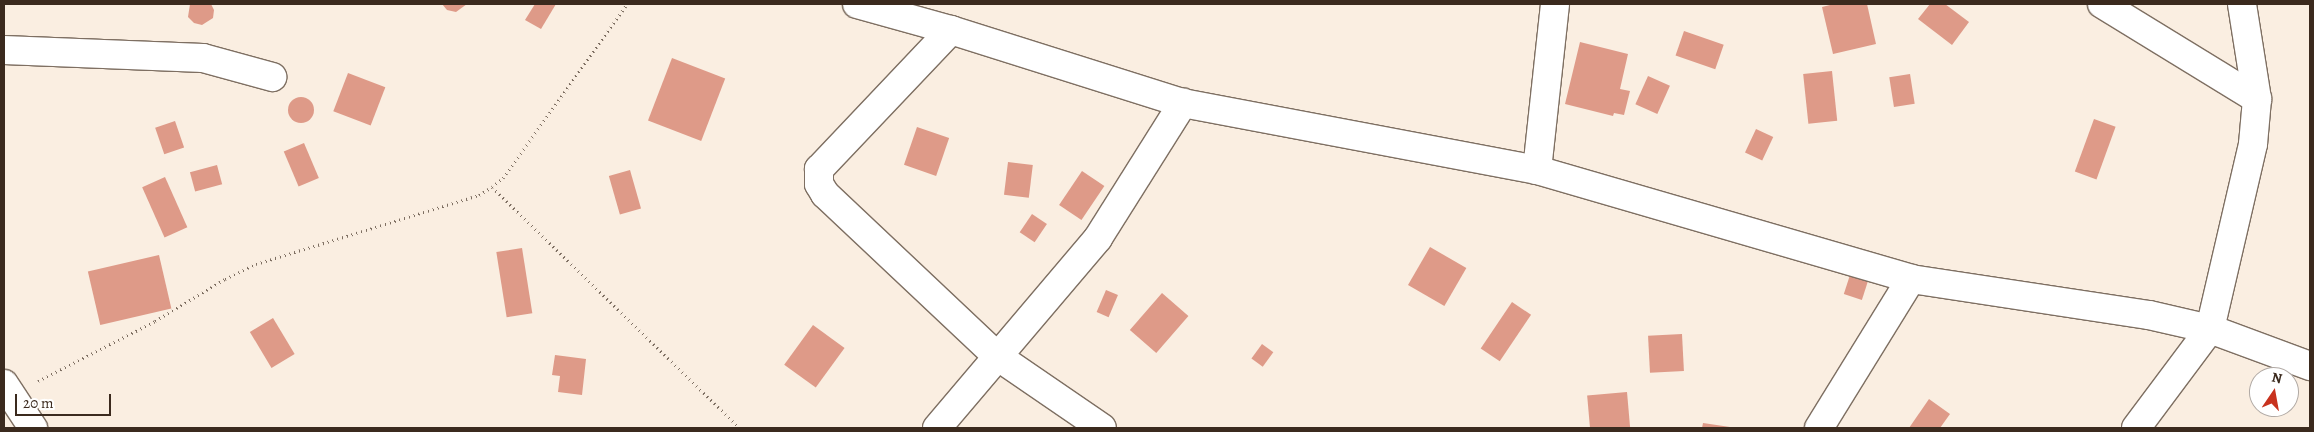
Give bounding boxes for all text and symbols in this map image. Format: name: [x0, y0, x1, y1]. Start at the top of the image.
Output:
north arrow: [2249, 367, 2299, 417]
text: N: [2270, 367, 2284, 388]
scale bar: [18, 384, 114, 416]
text: 20 m: [23, 393, 54, 413]

